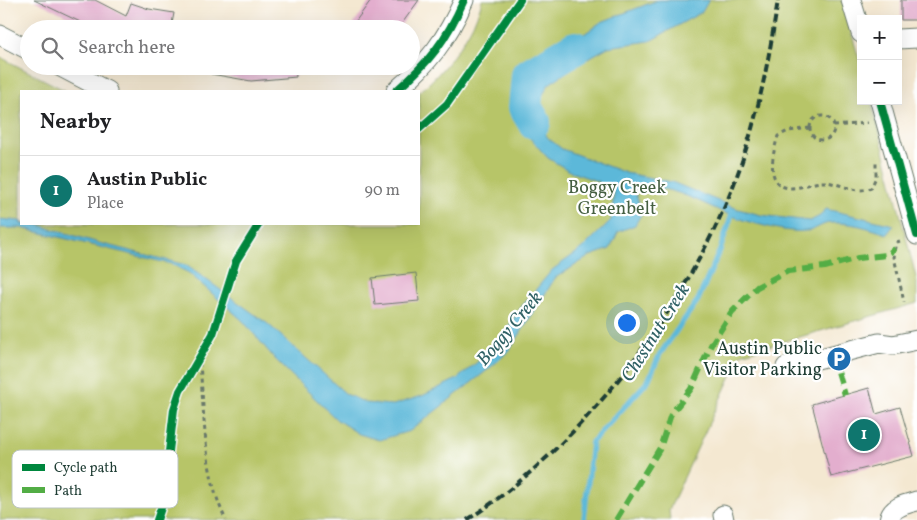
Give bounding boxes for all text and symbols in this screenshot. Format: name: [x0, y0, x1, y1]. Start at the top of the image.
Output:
map controls: [857, 15, 902, 105]
button: +: [857, 15, 902, 60]
search box: [20, 20, 420, 75]
icon: search: [38, 34, 66, 62]
text: Search here: [78, 35, 175, 61]
button: −: [857, 60, 902, 105]
text: Nearby: [40, 108, 111, 137]
text: Austin Public: [87, 167, 207, 193]
park label: Boggy Creek Greenbelt: [568, 176, 666, 222]
text: 1: [53, 180, 59, 202]
text: 90 m: [364, 180, 400, 202]
text: Place: [87, 193, 124, 215]
water label: Chestnut Creek: [615, 279, 697, 387]
water label: Boggy Creek: [471, 286, 549, 372]
your location: [614, 310, 640, 336]
place label: Austin Public Visitor Parking: [703, 337, 822, 383]
parking icon: Austin Public Visitor Parking: [826, 346, 852, 372]
pin: 1: [848, 416, 880, 454]
legend: [12, 450, 178, 508]
text: Cycle path: [54, 459, 118, 478]
text: Path: [54, 482, 82, 501]

